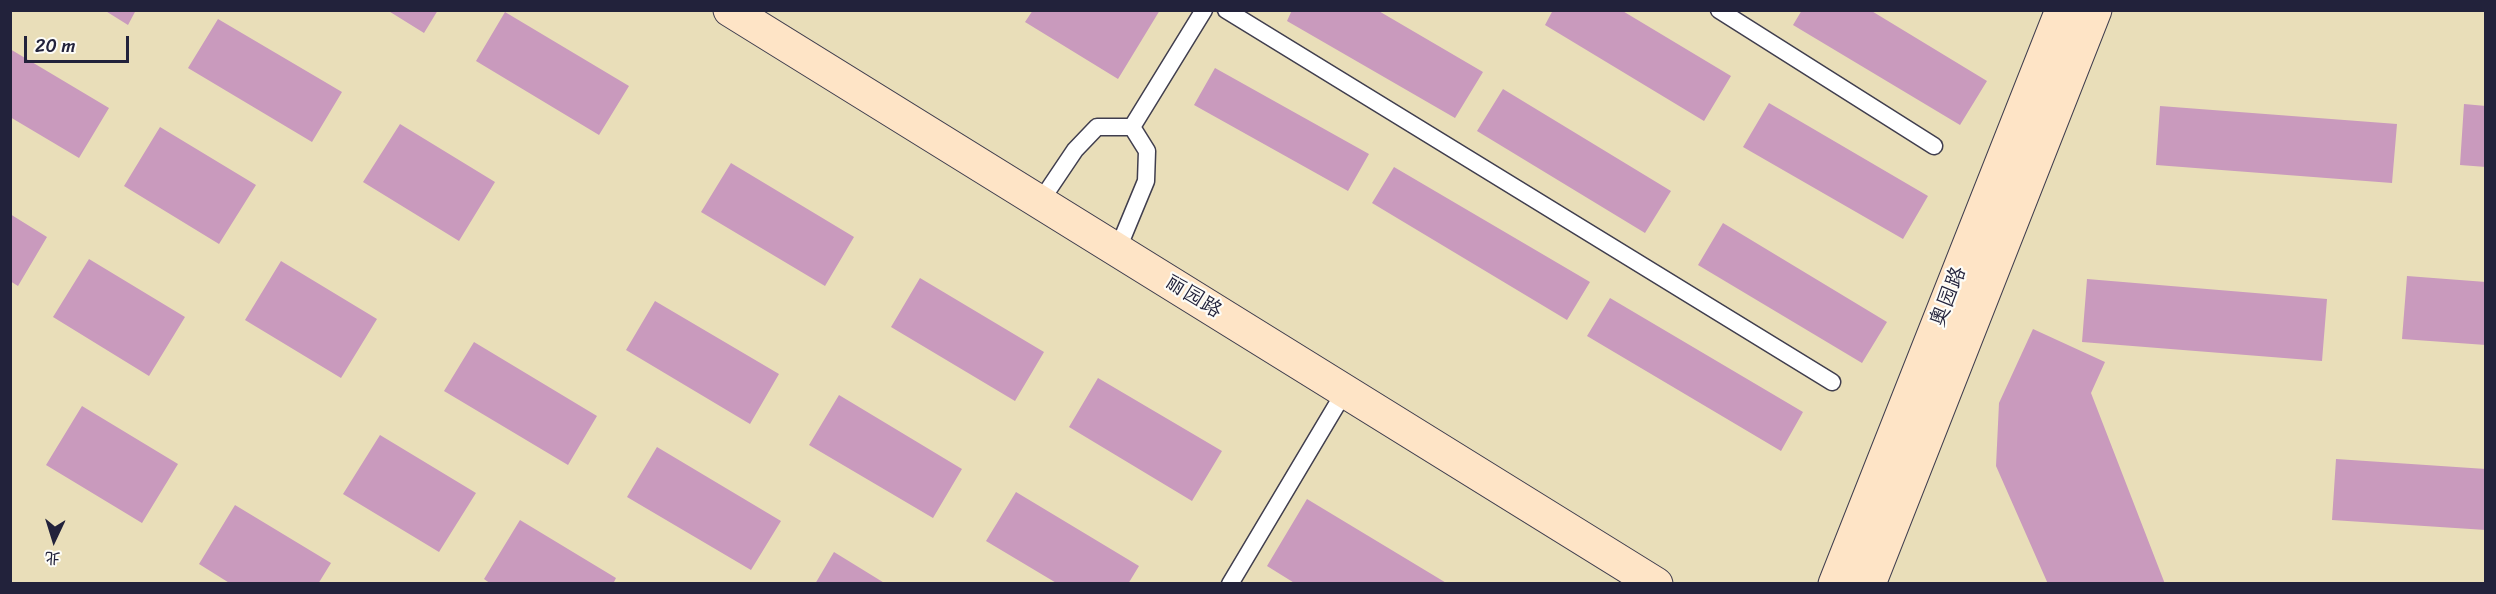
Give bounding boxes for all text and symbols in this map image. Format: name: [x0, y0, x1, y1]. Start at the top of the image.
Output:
scale bar: [27, 24, 132, 62]
text: 20 m: [35, 30, 75, 62]
street label: 奥园路: [1926, 263, 1972, 331]
street label: 丽园路: [1160, 270, 1226, 324]
north arrow: [24, 510, 84, 570]
text: 北: [44, 543, 62, 573]

